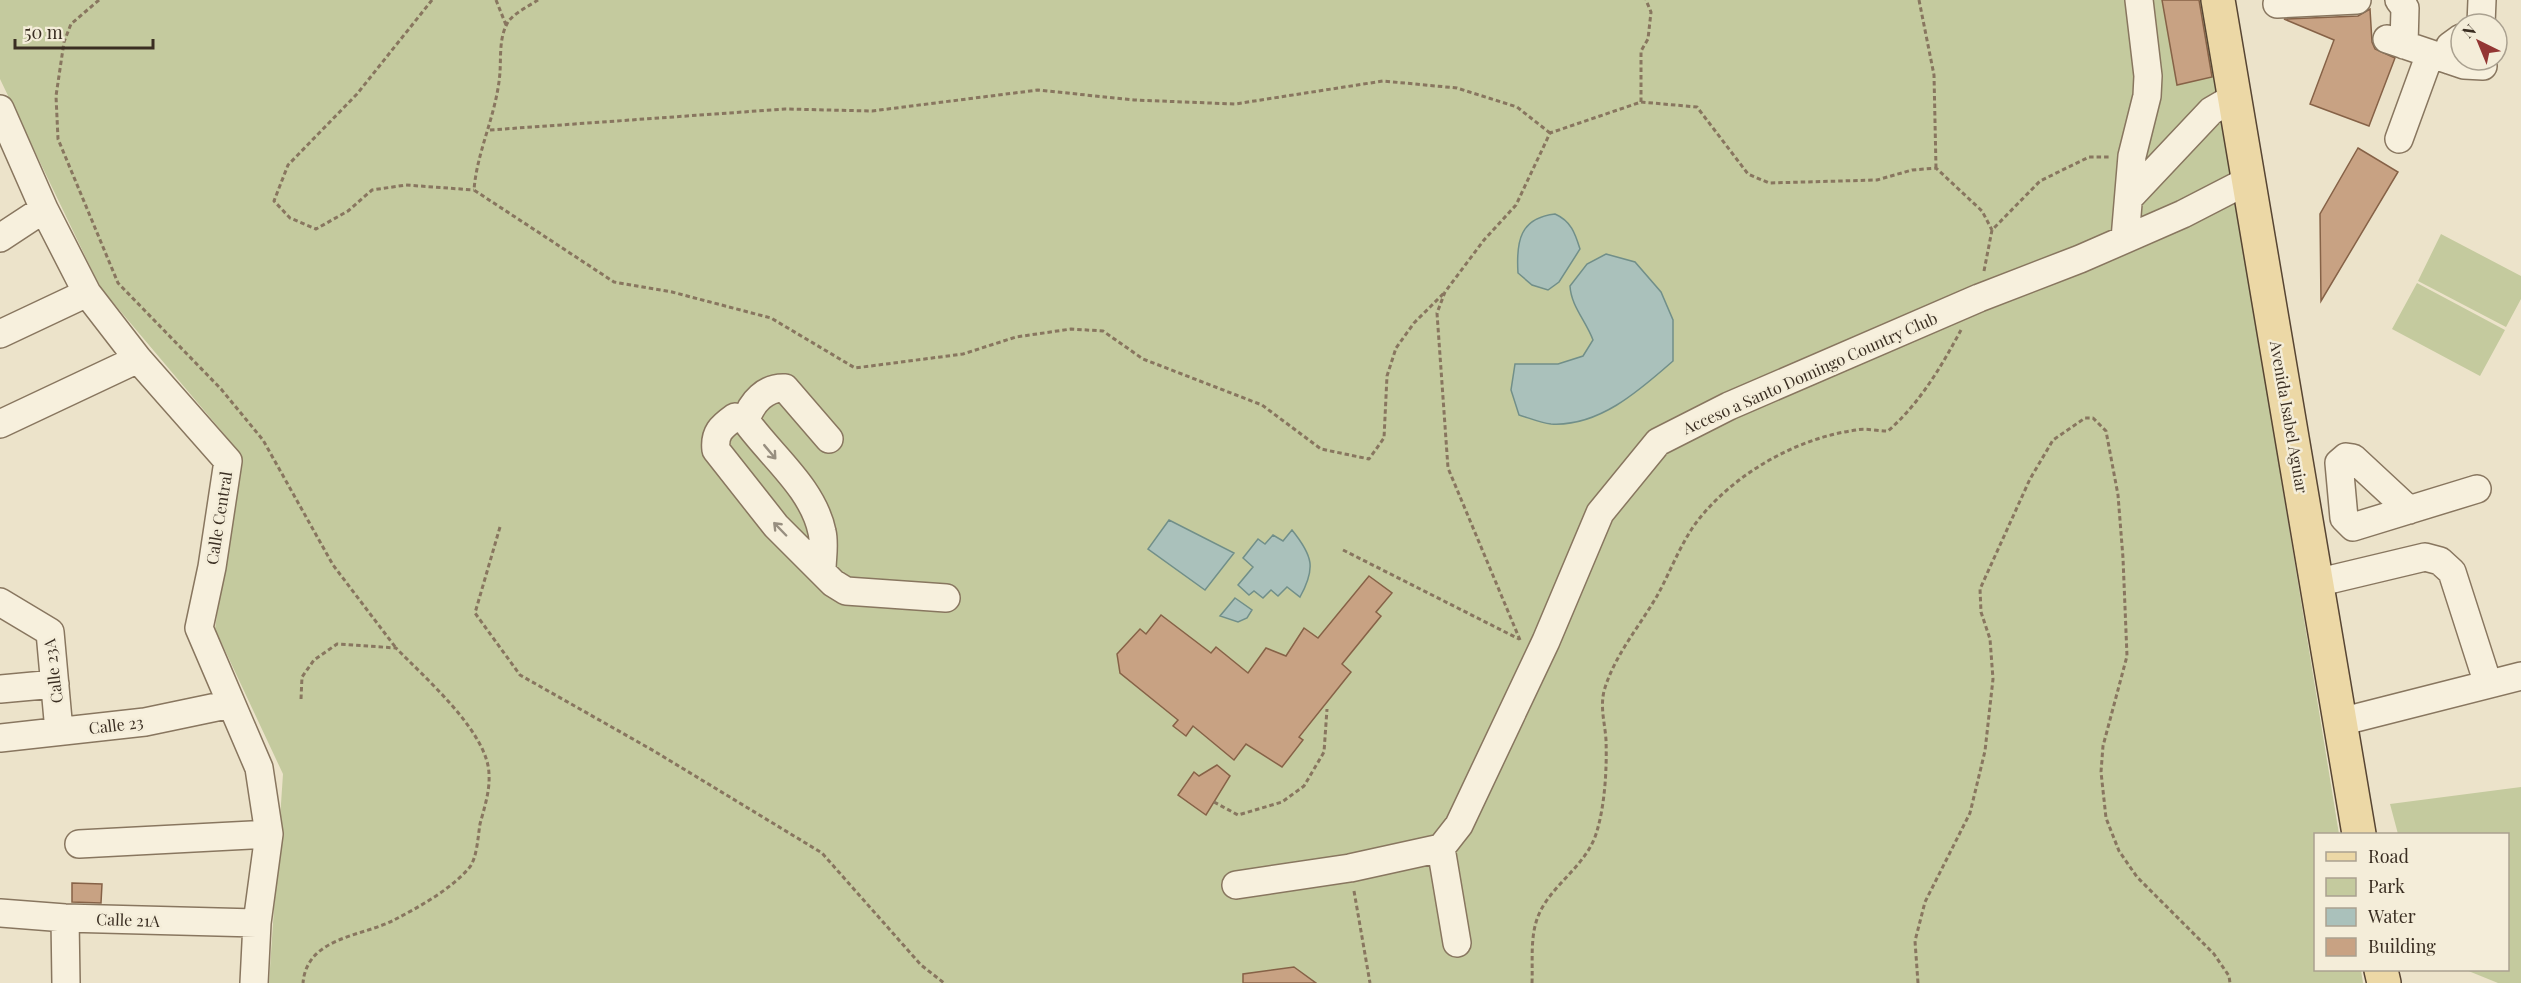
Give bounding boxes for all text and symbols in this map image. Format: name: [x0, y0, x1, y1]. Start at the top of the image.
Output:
scale bar: [15, 12, 153, 50]
north arrow: [2449, 12, 2509, 72]
text: N: [2457, 19, 2480, 42]
text: 50 m: [24, 20, 63, 44]
street label: Acceso a Santo Domingo Country Club: [1678, 307, 1940, 439]
street label: Avenida Isabel Aguiar: [2266, 338, 2313, 495]
one-way arrow: [763, 444, 777, 459]
street label: Calle Central: [201, 469, 236, 566]
one-way arrow: [773, 521, 788, 536]
street label: Calle 23A: [38, 637, 67, 705]
street label: Calle 23: [87, 711, 144, 738]
legend: [2314, 833, 2509, 971]
text: Road: [2368, 844, 2409, 868]
text: Park: [2368, 874, 2405, 898]
text: Water: [2367, 904, 2416, 928]
street label: Calle 21A: [96, 908, 161, 931]
text: Building: [2368, 934, 2436, 958]

